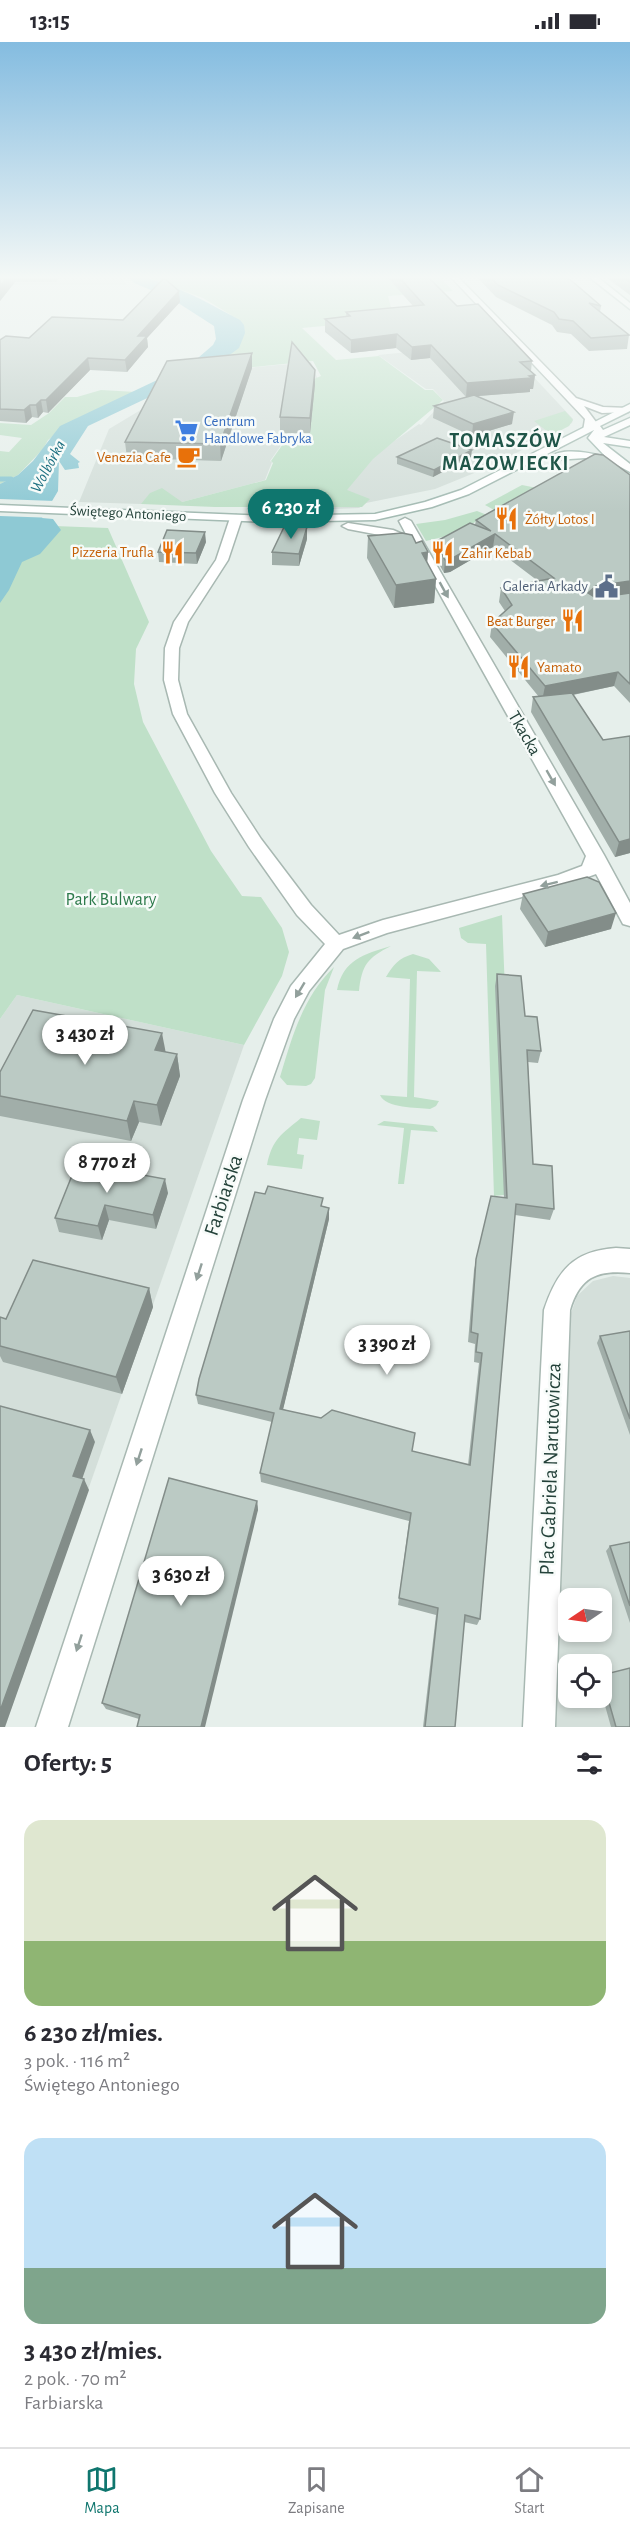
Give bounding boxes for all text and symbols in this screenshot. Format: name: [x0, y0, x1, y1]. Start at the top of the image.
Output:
text: 13:15: [30, 10, 70, 32]
place label: Centrum Handlowe Fabryka: [204, 414, 312, 446]
supermarket icon: Centrum Handlowe Fabryka: [173, 417, 199, 443]
district label: TOMASZÓW MAZOWIECKI: [442, 428, 570, 474]
water label: Wolbórka: [28, 438, 68, 495]
cafe icon: Venezia Cafe: [176, 444, 202, 470]
place label: Venezia Cafe: [97, 450, 171, 465]
pin: 6 230 zł: [229, 489, 353, 540]
text: 6 230 zł: [262, 498, 320, 518]
street label: Świętego Antoniego: [69, 501, 187, 524]
restaurant icon: Żółty Lotos I: [494, 506, 520, 532]
place label: Żółty Lotos I: [525, 510, 595, 527]
restaurant icon: Pizzeria Trufla: [159, 539, 185, 565]
restaurant icon: Zahir Kebab: [430, 540, 456, 566]
place label: Pizzeria Trufla: [71, 545, 154, 560]
place label: Zahir Kebab: [461, 546, 532, 561]
public building icon: Galeria Arkady: [593, 573, 619, 599]
place label: Galeria Arkady: [503, 579, 589, 594]
one-way arrow: [439, 581, 449, 598]
restaurant icon: Beat Burger: [560, 608, 586, 634]
place label: Beat Burger: [487, 614, 555, 629]
restaurant icon: Yamato: [506, 654, 532, 680]
place label: Yamato: [537, 660, 582, 675]
street label: Tkacka: [504, 708, 544, 759]
one-way arrow: [545, 770, 556, 786]
one-way arrow: [540, 880, 558, 889]
park label: Park Bulwary: [65, 891, 157, 909]
one-way arrow: [352, 930, 370, 940]
one-way arrow: [295, 982, 306, 998]
pin: 3 430 zł: [23, 1015, 147, 1066]
text: 3 430 zł: [56, 1024, 114, 1044]
pin: 8 770 zł: [45, 1143, 169, 1194]
text: 8 770 zł: [78, 1152, 136, 1172]
street label: Farbiarska: [201, 1152, 246, 1238]
one-way arrow: [193, 1263, 203, 1281]
pin: 3 390 zł: [325, 1325, 449, 1376]
text: 3 390 zł: [358, 1334, 416, 1354]
street label: Plac Gabriela Narutowicza: [536, 1362, 565, 1576]
one-way arrow: [134, 1448, 143, 1466]
pin: 3 630 zł: [119, 1556, 243, 1607]
text: 3 630 zł: [152, 1565, 210, 1585]
north arrow: [558, 1588, 612, 1642]
map controls: [558, 1588, 612, 1708]
one-way arrow: [74, 1634, 83, 1652]
button: locate: [558, 1654, 612, 1708]
icon: filters: [573, 1747, 606, 1780]
text: Oferty: 5: [24, 1750, 112, 1776]
icon: home: [261, 1859, 369, 1967]
text: 6 230 zł/mies.: [24, 2020, 163, 2046]
text: 3 pok. · 116 m²: [24, 2051, 130, 2071]
text: Świętego Antoniego: [24, 2075, 180, 2095]
icon: home: [261, 2177, 369, 2285]
text: 3 430 zł/mies.: [24, 2338, 162, 2364]
text: 2 pok. · 70 m²: [24, 2369, 126, 2389]
text: Farbiarska: [24, 2393, 104, 2413]
tab: Mapa: [84, 2463, 120, 2518]
tab: Zapisane: [288, 2463, 345, 2518]
tab: Start: [513, 2463, 546, 2518]

